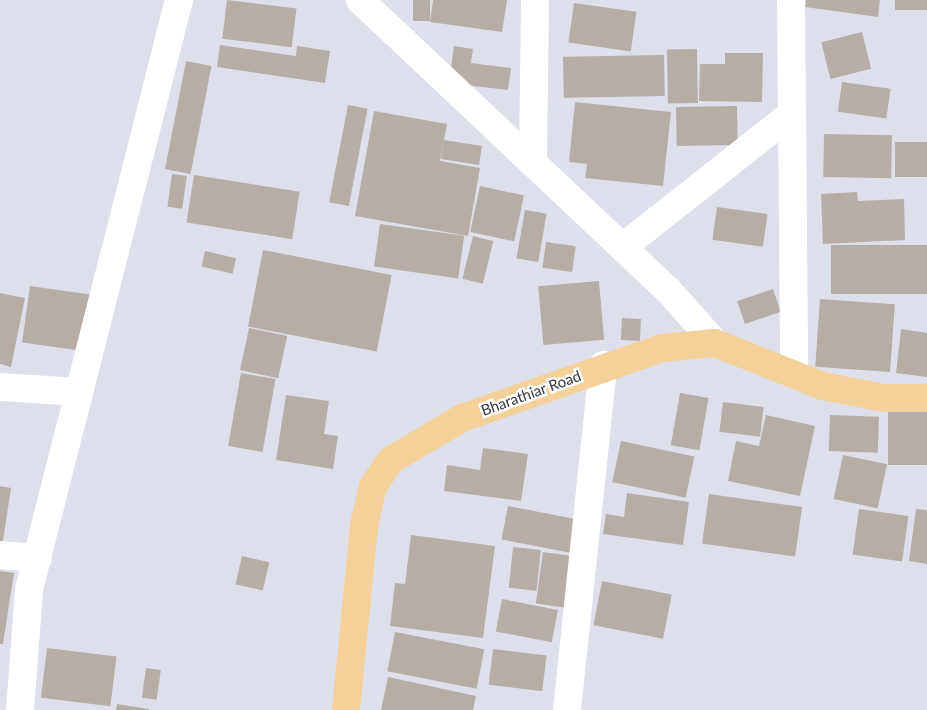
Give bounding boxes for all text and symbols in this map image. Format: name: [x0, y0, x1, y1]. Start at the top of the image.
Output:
street label: Bharathiar Road: [478, 367, 584, 419]

